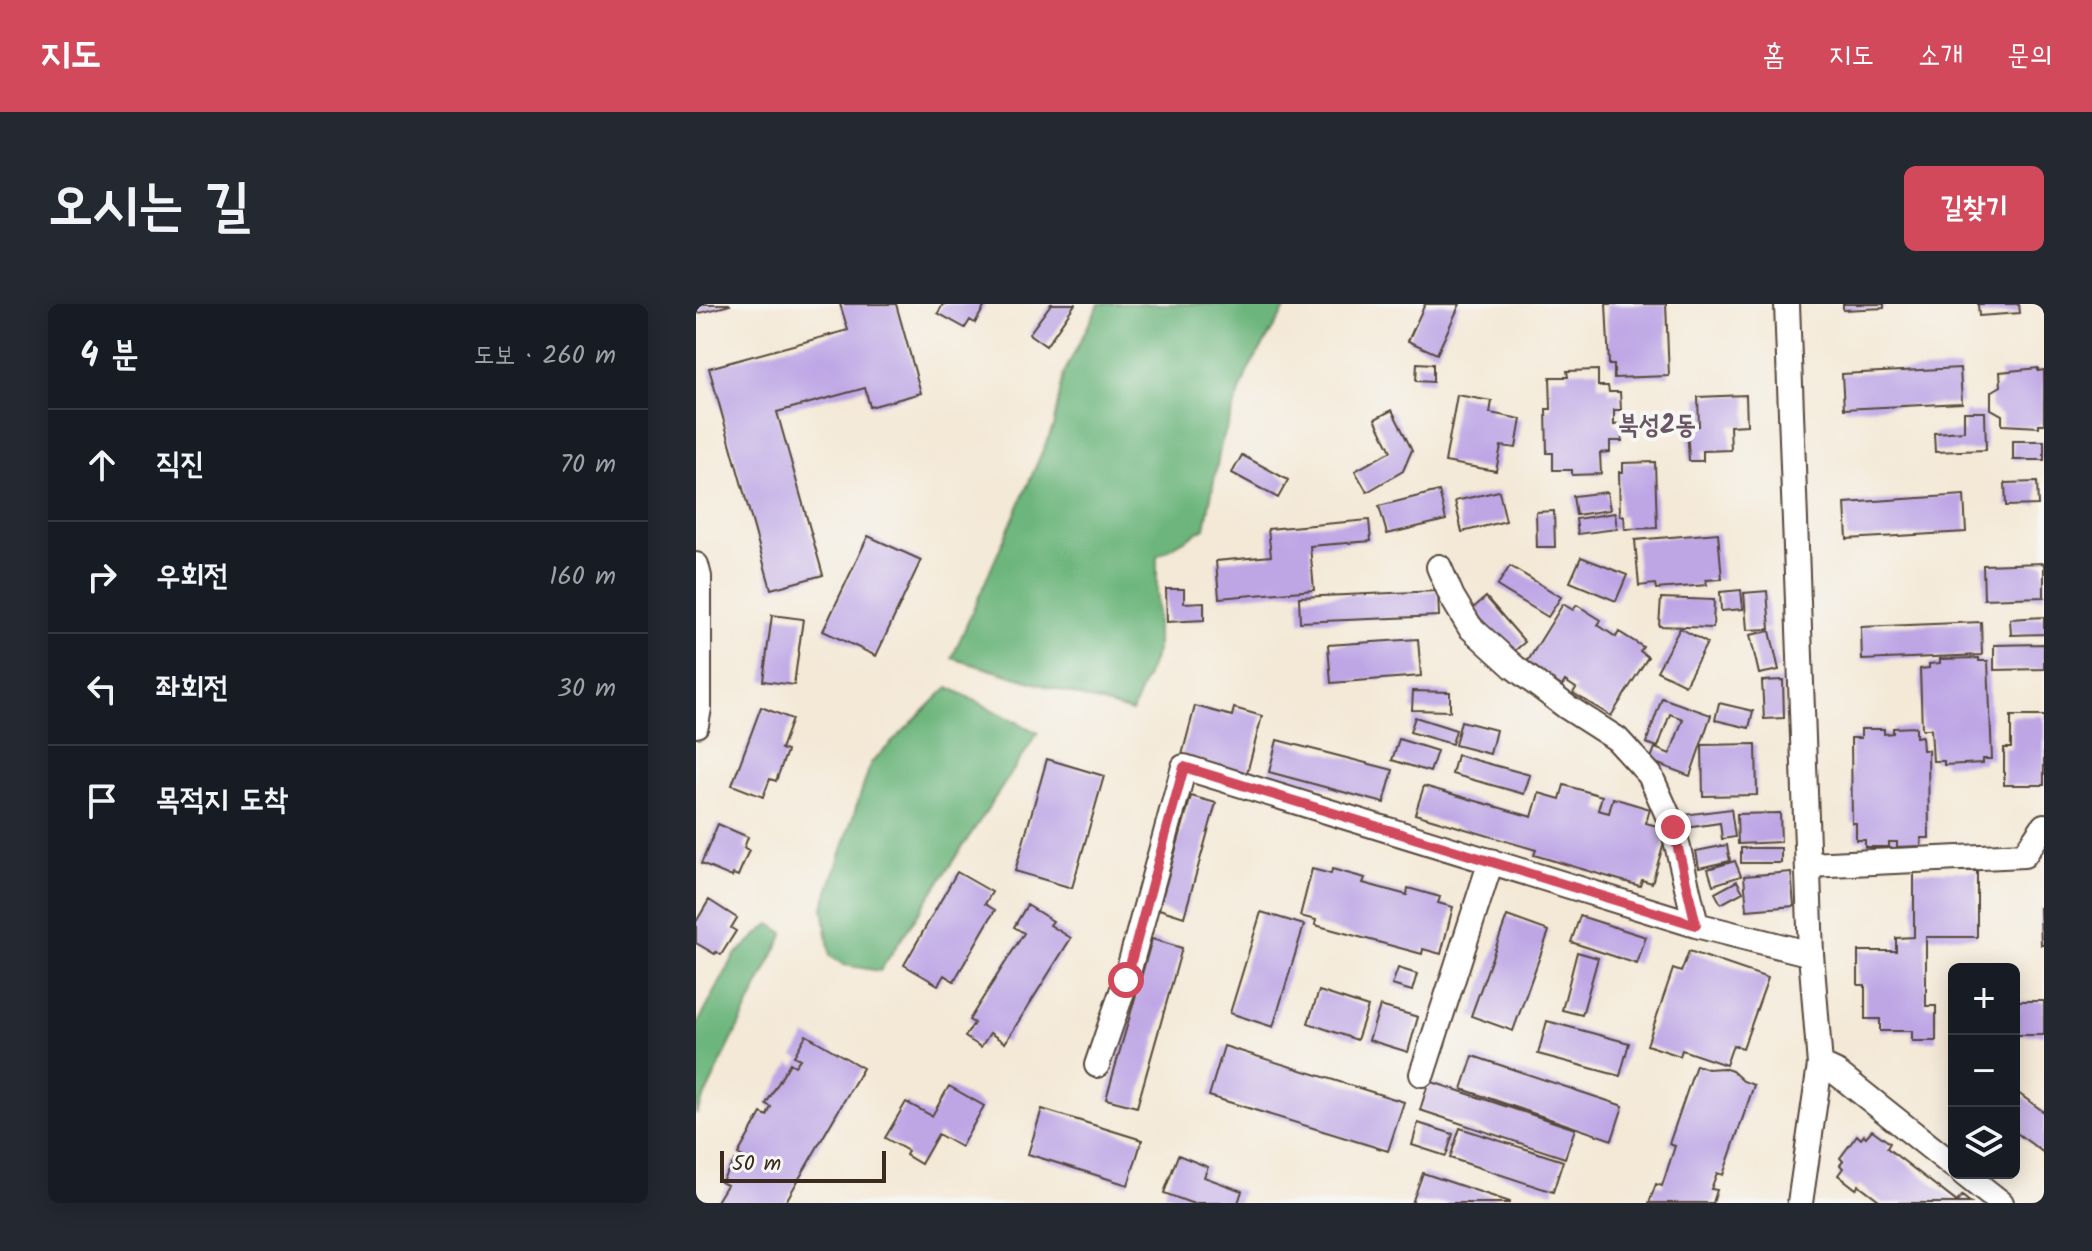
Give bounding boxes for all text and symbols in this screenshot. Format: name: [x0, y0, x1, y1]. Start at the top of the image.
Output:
text: 지도: [40, 26, 101, 86]
text: 홈: [1762, 34, 1785, 79]
text: 지도: [1829, 34, 1874, 79]
text: 소개: [1918, 34, 1963, 79]
text: 문의: [2007, 34, 2052, 79]
text: 오시는 길: [48, 163, 250, 253]
button: 길찾기: [1904, 166, 2044, 251]
text: 4 분: [80, 329, 139, 383]
text: 도보 · 260 m: [473, 335, 616, 377]
district label: 북성2동: [1618, 405, 1696, 447]
text: 직진: [156, 441, 204, 489]
icon: ahead: [80, 443, 124, 487]
text: 70 m: [560, 444, 616, 486]
text: 우회전: [156, 553, 228, 601]
icon: right: [80, 555, 124, 599]
text: 160 m: [549, 556, 616, 598]
text: 좌회전: [156, 665, 228, 713]
icon: left: [80, 667, 124, 711]
text: 30 m: [557, 668, 616, 710]
text: 목적지 도착: [156, 777, 288, 825]
icon: arrive: [80, 779, 124, 823]
route end: [1655, 809, 1691, 845]
route start: [1108, 962, 1144, 998]
map controls: [1948, 963, 2020, 1179]
button: +: [1948, 963, 2020, 1035]
button: −: [1948, 1035, 2020, 1107]
button: layers: [1948, 1107, 2020, 1179]
scale bar: [720, 1147, 886, 1183]
text: 50 m: [732, 1147, 781, 1182]

